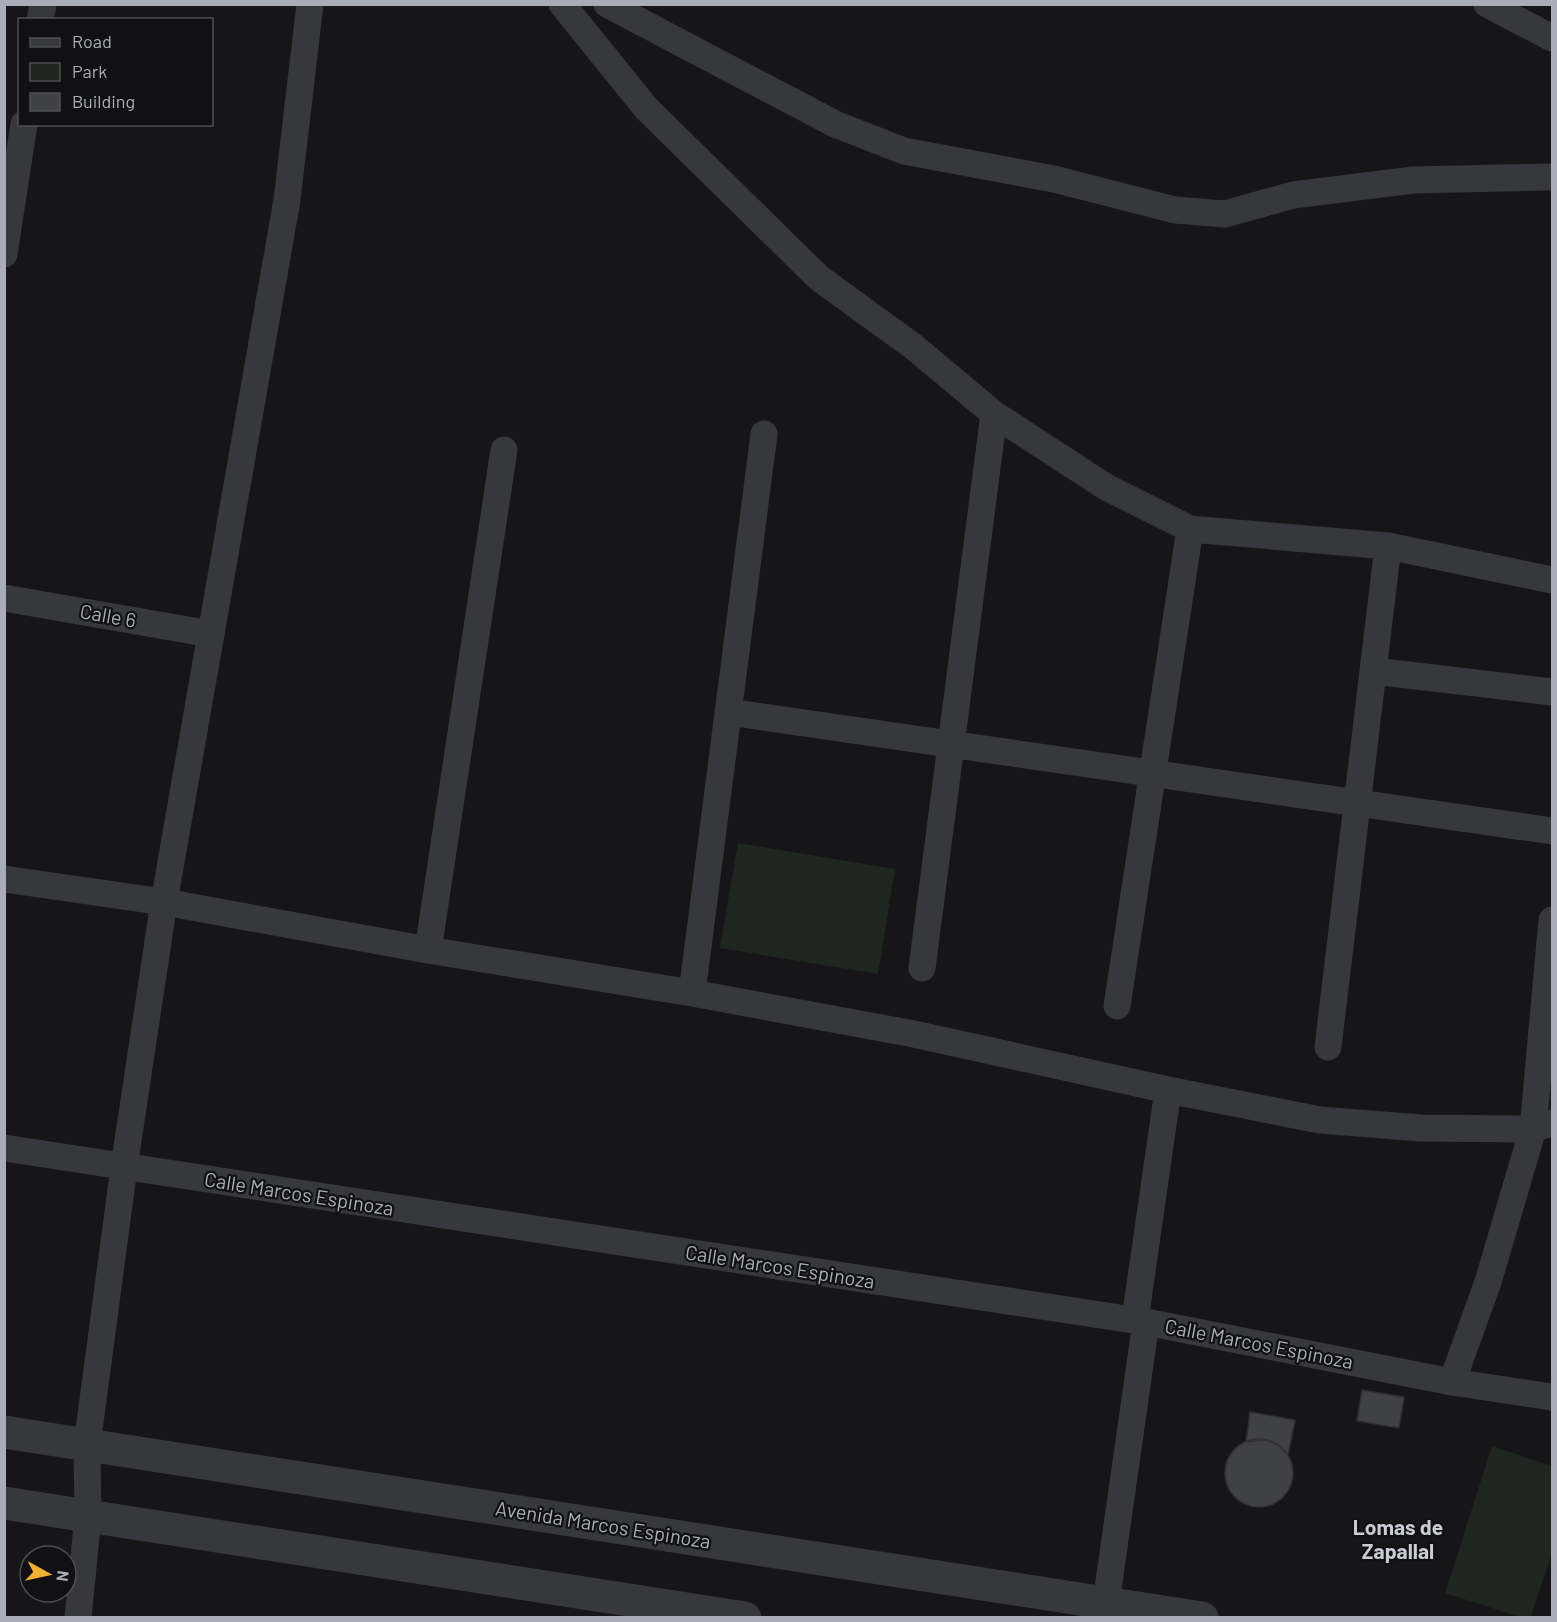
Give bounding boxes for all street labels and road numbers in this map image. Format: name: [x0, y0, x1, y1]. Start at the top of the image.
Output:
street label: Calle 6: [78, 598, 138, 632]
street label: Calle Marcos Espinoza: [203, 1166, 395, 1220]
street label: Calle Marcos Espinoza: [684, 1239, 876, 1293]
street label: Calle Marcos Espinoza: [1163, 1313, 1355, 1373]
street label: Avenida Marcos Espinoza: [494, 1495, 712, 1553]

